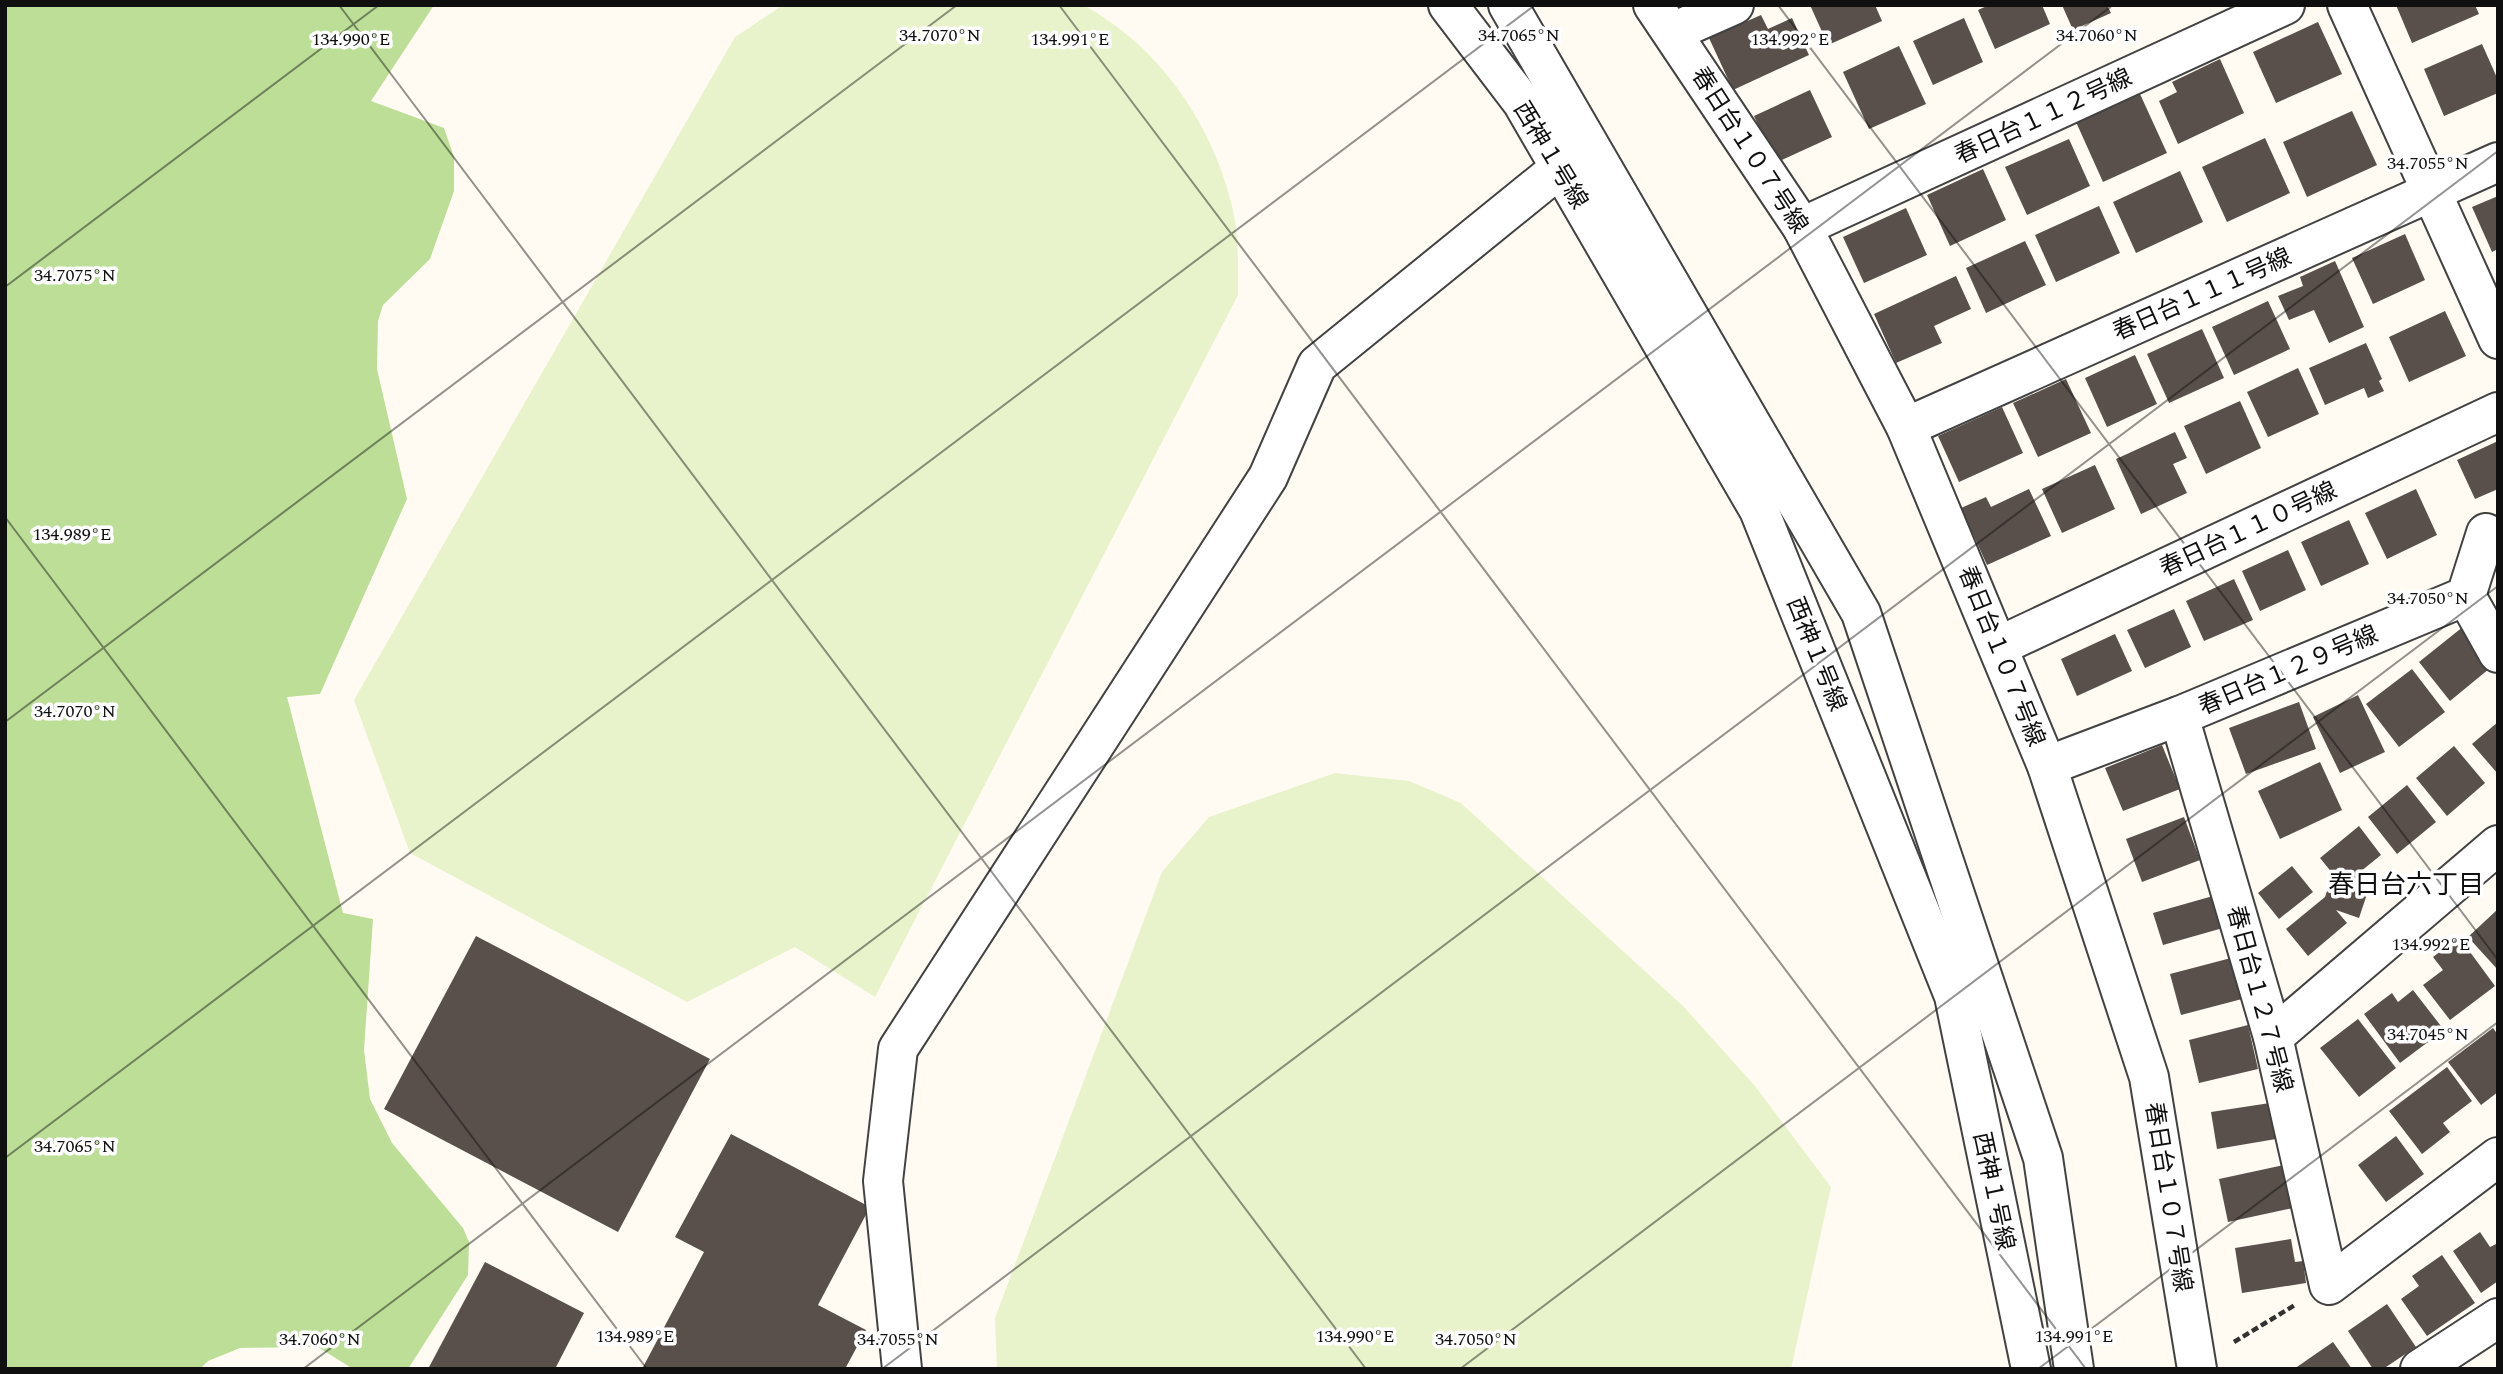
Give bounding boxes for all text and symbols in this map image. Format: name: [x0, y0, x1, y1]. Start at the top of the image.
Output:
text: 34.7070°N: [899, 22, 981, 49]
text: 34.7065°N: [1478, 22, 1560, 49]
text: 34.7060°N: [2056, 22, 2138, 49]
text: 134.990°E: [311, 26, 391, 53]
text: 134.991°E: [1030, 26, 1110, 53]
text: 134.992°E: [1750, 26, 1830, 53]
street label: 春日台１０７号線: [1682, 60, 1817, 241]
street label: 春日台１１２号線: [1949, 60, 2138, 174]
street label: 西神１号線: [1504, 95, 1596, 216]
text: 34.7055°N: [2387, 150, 2469, 177]
street label: 春日台１１１号線: [2107, 239, 2297, 350]
text: 34.7075°N: [34, 262, 116, 289]
street label: 春日台１１０号線: [2154, 473, 2343, 587]
text: 134.989°E: [32, 521, 112, 548]
street label: 春日台１０７号線: [1948, 561, 2054, 752]
text: 34.7050°N: [2387, 585, 2469, 612]
street label: 西神１号線: [1777, 592, 1855, 717]
street label: 春日台１２９号線: [2193, 617, 2384, 725]
text: 34.7070°N: [34, 698, 116, 725]
district label: 春日台六丁目: [2328, 865, 2484, 905]
street label: 春日台１２７号線: [2217, 902, 2301, 1097]
text: 134.992°E: [2391, 931, 2471, 958]
text: 34.7045°N: [2387, 1021, 2469, 1048]
street label: 春日台１０７号線: [2135, 1100, 2201, 1295]
street label: 西神１号線: [1963, 1129, 2023, 1254]
text: 34.7065°N: [34, 1133, 116, 1160]
text: 134.989°E: [595, 1323, 675, 1350]
text: 134.990°E: [1315, 1323, 1395, 1350]
text: 134.991°E: [2034, 1323, 2114, 1350]
text: 34.7060°N: [279, 1326, 361, 1353]
text: 34.7055°N: [857, 1326, 939, 1353]
text: 34.7050°N: [1435, 1326, 1517, 1353]

